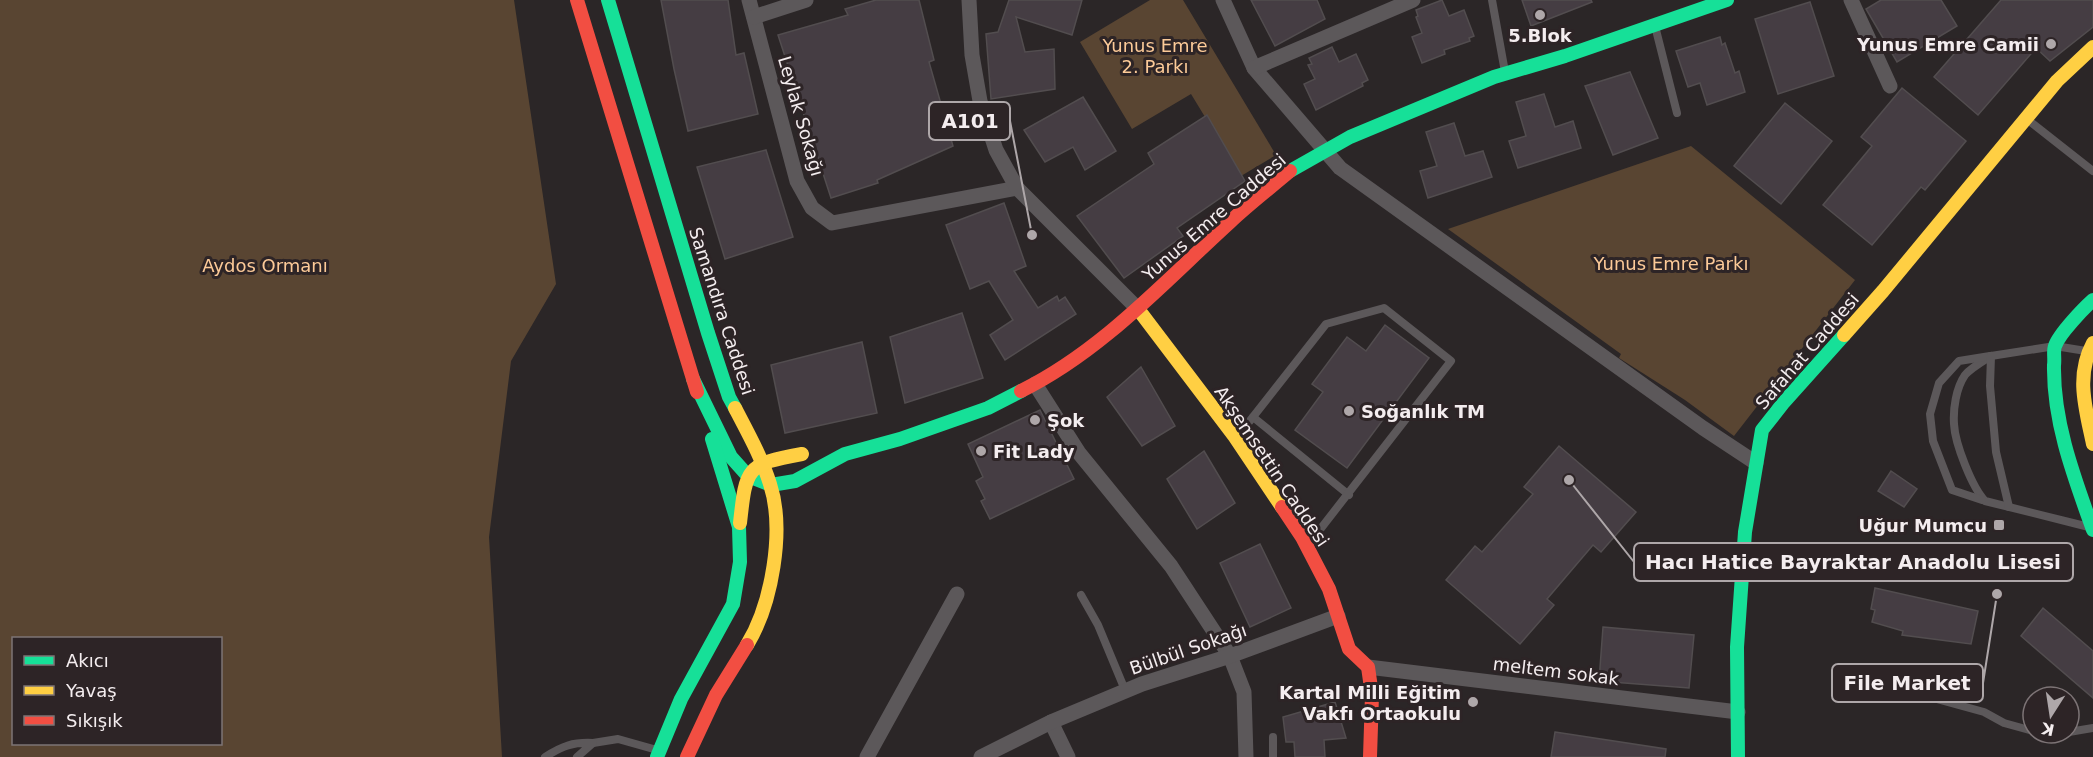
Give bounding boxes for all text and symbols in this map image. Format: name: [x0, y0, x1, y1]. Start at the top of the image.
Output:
marker: 5.Blok: [1533, 8, 1547, 22]
place label: 5.Blok: [1508, 25, 1573, 46]
place label: Yunus Emre Camii: [1856, 34, 2039, 55]
park label: Yunus Emre 2. Parkı: [1101, 35, 1208, 77]
marker: Yunus Emre Camii: [2044, 37, 2058, 51]
street label: Leylak Sokağı: [774, 54, 828, 178]
callout: A101: [929, 102, 1010, 140]
text: A101: [941, 109, 999, 133]
street label: Yunus Emre Caddesi: [1137, 149, 1290, 286]
street label: Samandıra Caddesi: [685, 225, 759, 397]
park label: Yunus Emre Parkı: [1593, 253, 1748, 274]
park label: Aydos Ormanı: [202, 255, 328, 276]
street label: Safahat Caddesi: [1751, 289, 1863, 413]
street label: Akşemsettin Caddesi: [1210, 382, 1334, 550]
place label: Soğanlık TM: [1361, 401, 1485, 422]
marker: Soğanlık TM: [1342, 404, 1356, 418]
place label: Şok: [1047, 410, 1085, 431]
marker: Şok: [1028, 413, 1042, 427]
place label: Fit Lady: [993, 441, 1075, 462]
marker: Fit Lady: [974, 444, 988, 458]
place label: Uğur Mumcu: [1859, 515, 1987, 536]
marker: Uğur Mumcu: [1992, 518, 2006, 532]
callout: Hacı Hatice Bayraktar Anadolu Lisesi: [1634, 543, 2073, 581]
text: Hacı Hatice Bayraktar Anadolu Lisesi: [1645, 550, 2061, 574]
street label: Bülbül Sokağı: [1127, 619, 1249, 679]
legend: [12, 637, 222, 745]
text: Akıcı: [66, 650, 109, 671]
street label: meltem sokak: [1492, 653, 1621, 689]
callout: File Market: [1832, 664, 1983, 702]
text: File Market: [1843, 671, 1971, 695]
text: Yavaş: [65, 680, 117, 701]
place label: Kartal Milli Eğitim Vakfı Ortaokulu: [1279, 682, 1461, 724]
north arrow: [2021, 685, 2081, 745]
marker: Kartal Milli Eğitim Vakfı Ortaokulu: [1466, 695, 1480, 709]
text: Sıkışık: [66, 710, 123, 731]
text: K: [2039, 718, 2056, 740]

